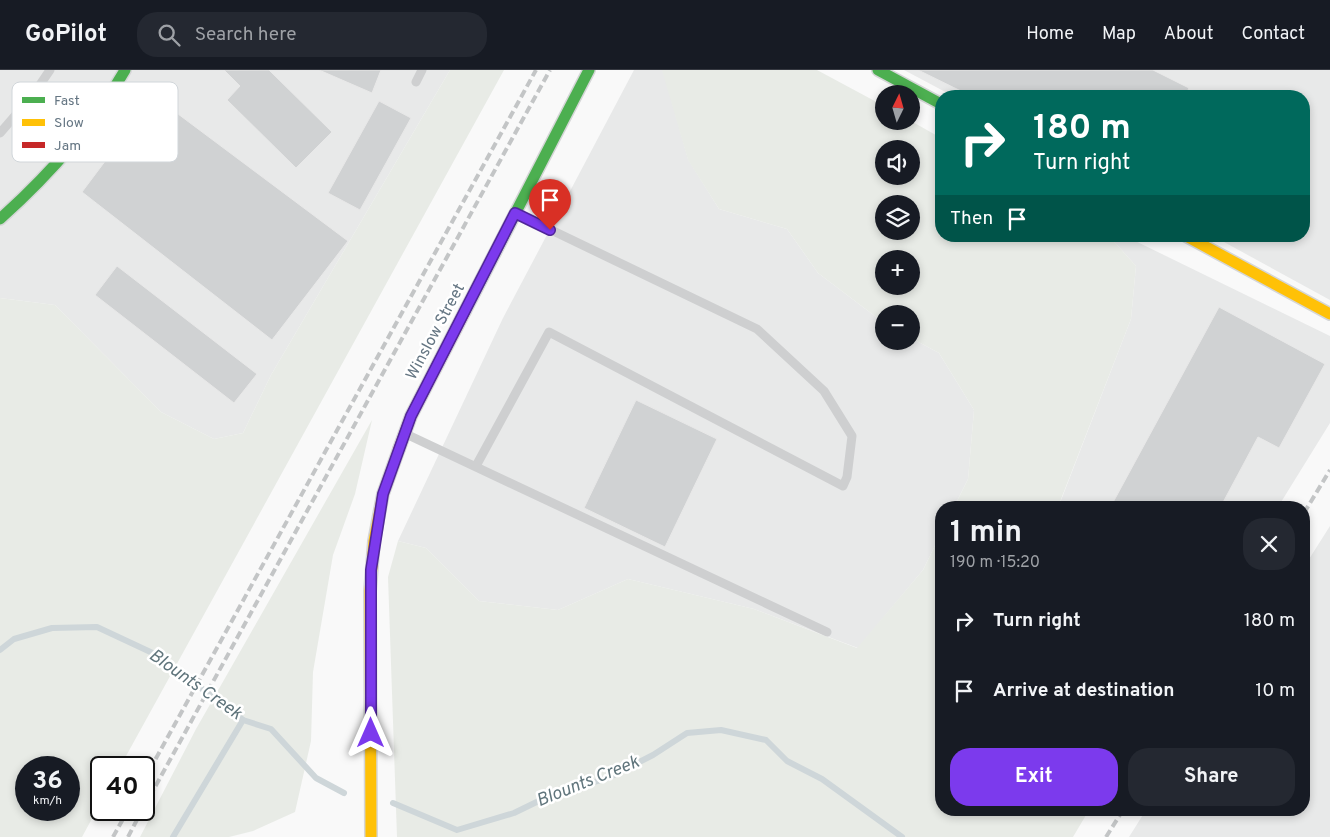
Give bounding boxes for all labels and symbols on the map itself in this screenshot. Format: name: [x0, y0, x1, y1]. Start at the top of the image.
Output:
legend: [12, 82, 178, 162]
north arrow: [875, 85, 920, 130]
text: Fast: [54, 93, 80, 110]
text: Slow: [54, 115, 84, 132]
text: Jam: [54, 138, 81, 155]
pin: [529, 179, 571, 230]
street label: Winslow Street: [402, 280, 470, 384]
water label: Blounts Creek: [144, 644, 247, 726]
position arrow: [344, 706, 396, 758]
water label: Blounts Creek: [533, 751, 644, 813]
speed limit sign: 40: [90, 756, 155, 821]

